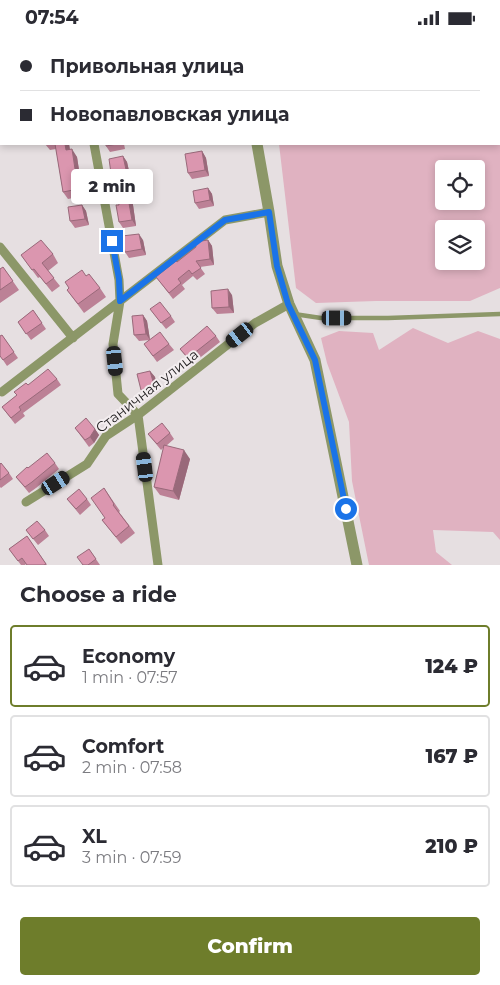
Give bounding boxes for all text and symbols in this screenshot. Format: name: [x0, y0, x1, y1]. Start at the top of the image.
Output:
text: 07:54: [25, 6, 79, 29]
text: Привольная улица: [50, 55, 244, 78]
text: Новопавловская улица: [50, 103, 289, 126]
map controls: [435, 160, 485, 270]
button: locate: [435, 160, 485, 210]
callout: 2 min: [71, 169, 153, 203]
text: 2 min: [88, 177, 136, 196]
button: layers: [435, 220, 485, 270]
route end: [101, 230, 123, 252]
car: [322, 311, 352, 326]
car: [223, 320, 256, 350]
street label: Станичная улица: [92, 345, 202, 437]
car: [105, 345, 124, 377]
car: [135, 451, 154, 483]
car: [39, 469, 72, 497]
route start: [335, 498, 357, 520]
text: Choose a ride: [20, 581, 177, 608]
icon: car: [22, 644, 67, 689]
text: Economy: [82, 645, 175, 668]
text: 124 ₽: [425, 655, 478, 678]
text: 1 min · 07:57: [82, 668, 178, 687]
icon: car: [22, 734, 67, 779]
text: Comfort: [82, 735, 164, 758]
text: 167 ₽: [425, 745, 478, 768]
text: 2 min · 07:58: [82, 758, 182, 777]
icon: car: [22, 824, 67, 869]
text: XL: [82, 825, 107, 848]
text: 210 ₽: [425, 835, 478, 858]
text: 3 min · 07:59: [82, 848, 182, 867]
button: Confirm: [20, 917, 480, 975]

